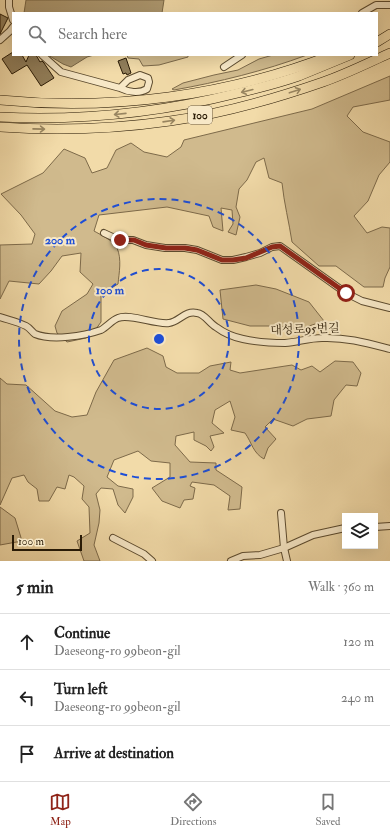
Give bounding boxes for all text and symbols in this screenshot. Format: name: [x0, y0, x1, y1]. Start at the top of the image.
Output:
search box: [12, 12, 378, 56]
icon: search: [26, 23, 48, 45]
text: Search here: [58, 25, 127, 44]
one-way arrow: [288, 87, 301, 94]
one-way arrow: [241, 88, 254, 95]
road number: 100: [188, 106, 212, 124]
one-way arrow: [114, 111, 127, 118]
one-way arrow: [162, 117, 175, 125]
one-way arrow: [32, 125, 45, 132]
route end: [111, 231, 129, 249]
text: 200 m: [45, 233, 76, 248]
text: 100 m: [96, 283, 125, 298]
route start: [337, 284, 355, 302]
street label: 대성로95번길: [270, 321, 340, 338]
centre of rings: [152, 332, 166, 346]
map controls: [342, 513, 378, 549]
button: layers: [342, 513, 378, 549]
scale bar: [12, 533, 82, 552]
text: 100 m: [18, 535, 44, 548]
text: 5 min: [16, 577, 54, 598]
text: Walk · 360 m: [308, 579, 374, 595]
text: Continue: [54, 624, 110, 643]
icon: ahead: [16, 631, 38, 653]
text: 120 m: [343, 634, 374, 650]
text: Daeseong-ro 99beon-gil: [54, 643, 181, 659]
text: Turn left: [54, 680, 108, 699]
icon: left: [16, 687, 38, 709]
text: 240 m: [341, 690, 374, 706]
text: Daeseong-ro 99beon-gil: [54, 699, 181, 715]
icon: arrive: [16, 743, 38, 765]
text: Arrive at destination: [54, 744, 174, 763]
tab: Map: [49, 791, 71, 828]
tab: Directions: [170, 791, 217, 828]
tab: Saved: [315, 791, 341, 828]

